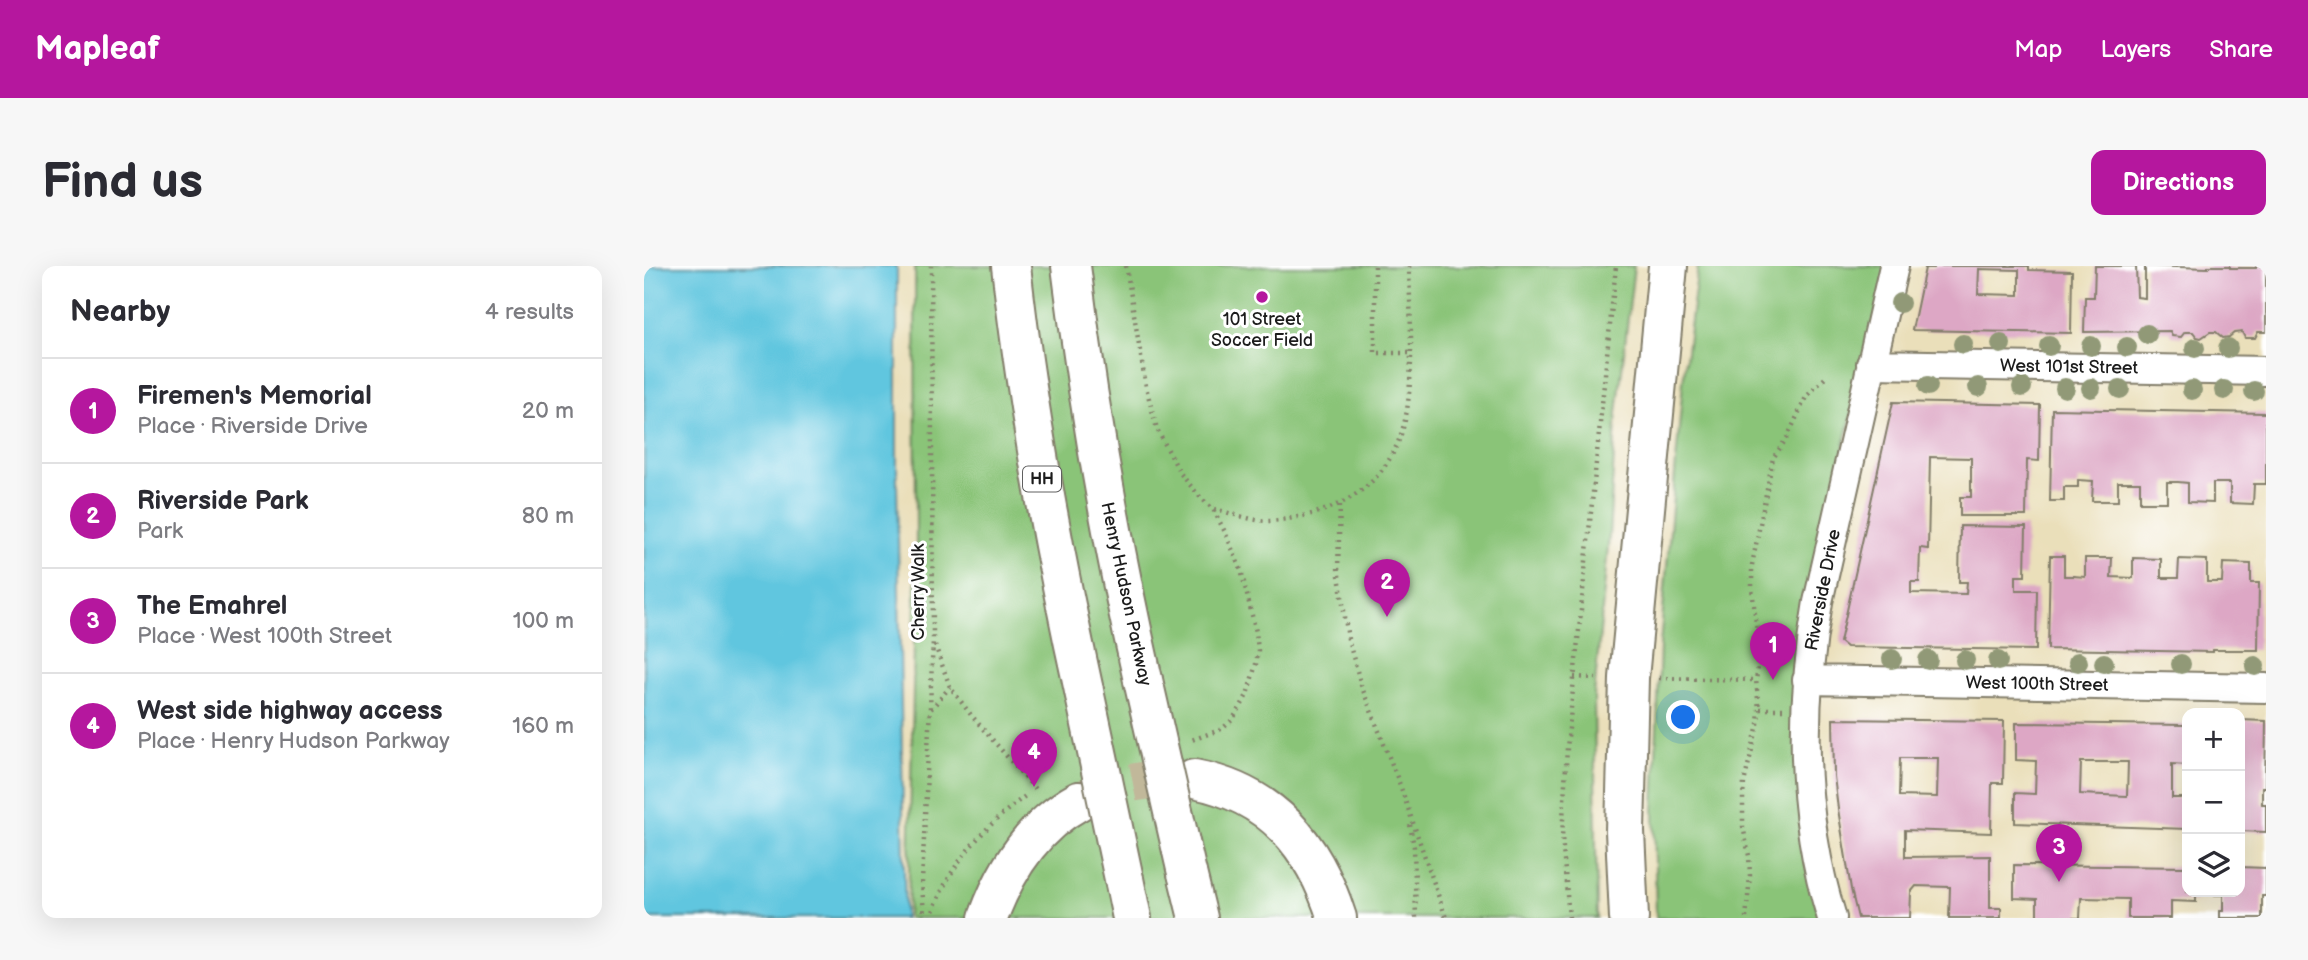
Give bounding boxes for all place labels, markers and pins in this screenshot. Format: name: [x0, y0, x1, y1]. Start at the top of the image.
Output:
marker: 101 Street Soccer Field: [1254, 289, 1270, 305]
place label: 101 Street Soccer Field: [1211, 309, 1313, 351]
pin: 2: [1364, 559, 1410, 617]
pin: 1: [1750, 622, 1796, 680]
pin: 4: [1011, 729, 1057, 787]
pin: 3: [2036, 824, 2082, 882]

